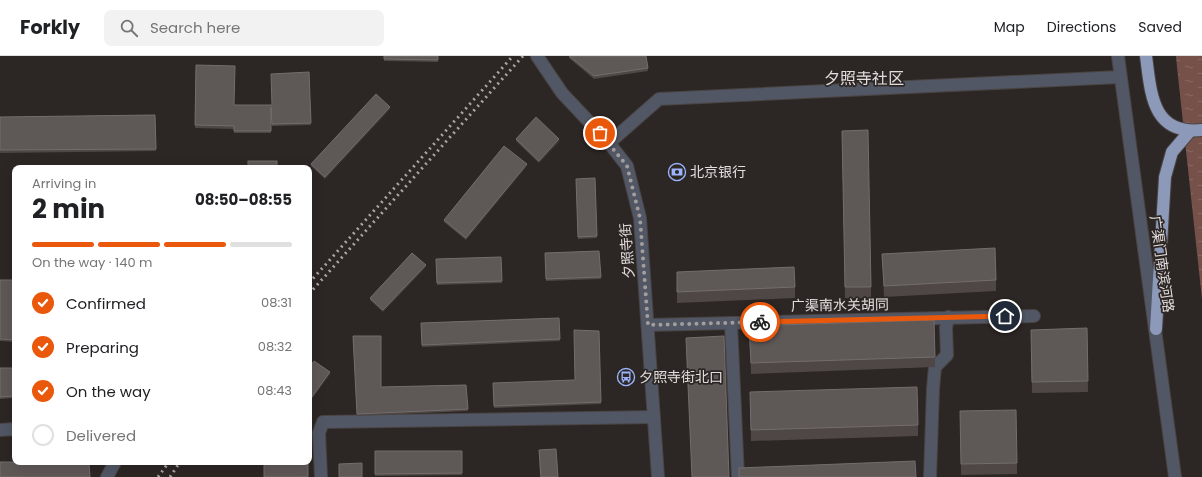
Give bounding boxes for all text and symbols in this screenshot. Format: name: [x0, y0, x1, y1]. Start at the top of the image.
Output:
search box: [104, 10, 384, 46]
text: Forkly: [20, 14, 80, 41]
icon: search: [118, 17, 140, 39]
text: Search here: [150, 17, 240, 38]
text: Map: [994, 17, 1025, 37]
text: Directions: [1047, 17, 1116, 37]
text: Saved: [1138, 17, 1182, 37]
district label: 夕照寺社区: [824, 67, 904, 90]
pin: [583, 116, 617, 150]
icon: bag: [589, 122, 611, 144]
bank icon: 北京银行: [667, 162, 687, 182]
place label: 北京银行: [690, 162, 746, 182]
text: Arriving in: [32, 174, 96, 193]
text: 08:50–08:55: [195, 189, 292, 210]
text: 2 min: [32, 191, 105, 227]
street label: 广渠门南滨河路: [1145, 214, 1179, 314]
street label: 夕照寺街: [615, 222, 639, 280]
text: On the way · 140 m: [32, 253, 152, 272]
icon: check: [32, 292, 54, 314]
text: Confirmed: [66, 293, 146, 314]
text: 08:31: [261, 293, 292, 312]
street label: 广渠南水关胡同: [791, 294, 889, 316]
pin: [988, 299, 1022, 333]
courier: [740, 302, 780, 342]
icon: home: [994, 305, 1016, 327]
icon: bike: [749, 311, 771, 333]
icon: check: [32, 336, 54, 358]
text: Preparing: [66, 337, 139, 358]
text: 08:32: [258, 337, 292, 356]
bus stop icon: 夕照寺街北口: [616, 367, 636, 387]
place label: 夕照寺街北口: [639, 367, 723, 387]
icon: check: [32, 380, 54, 402]
text: On the way: [66, 381, 151, 402]
text: 08:43: [257, 381, 292, 400]
text: Delivered: [66, 425, 136, 446]

